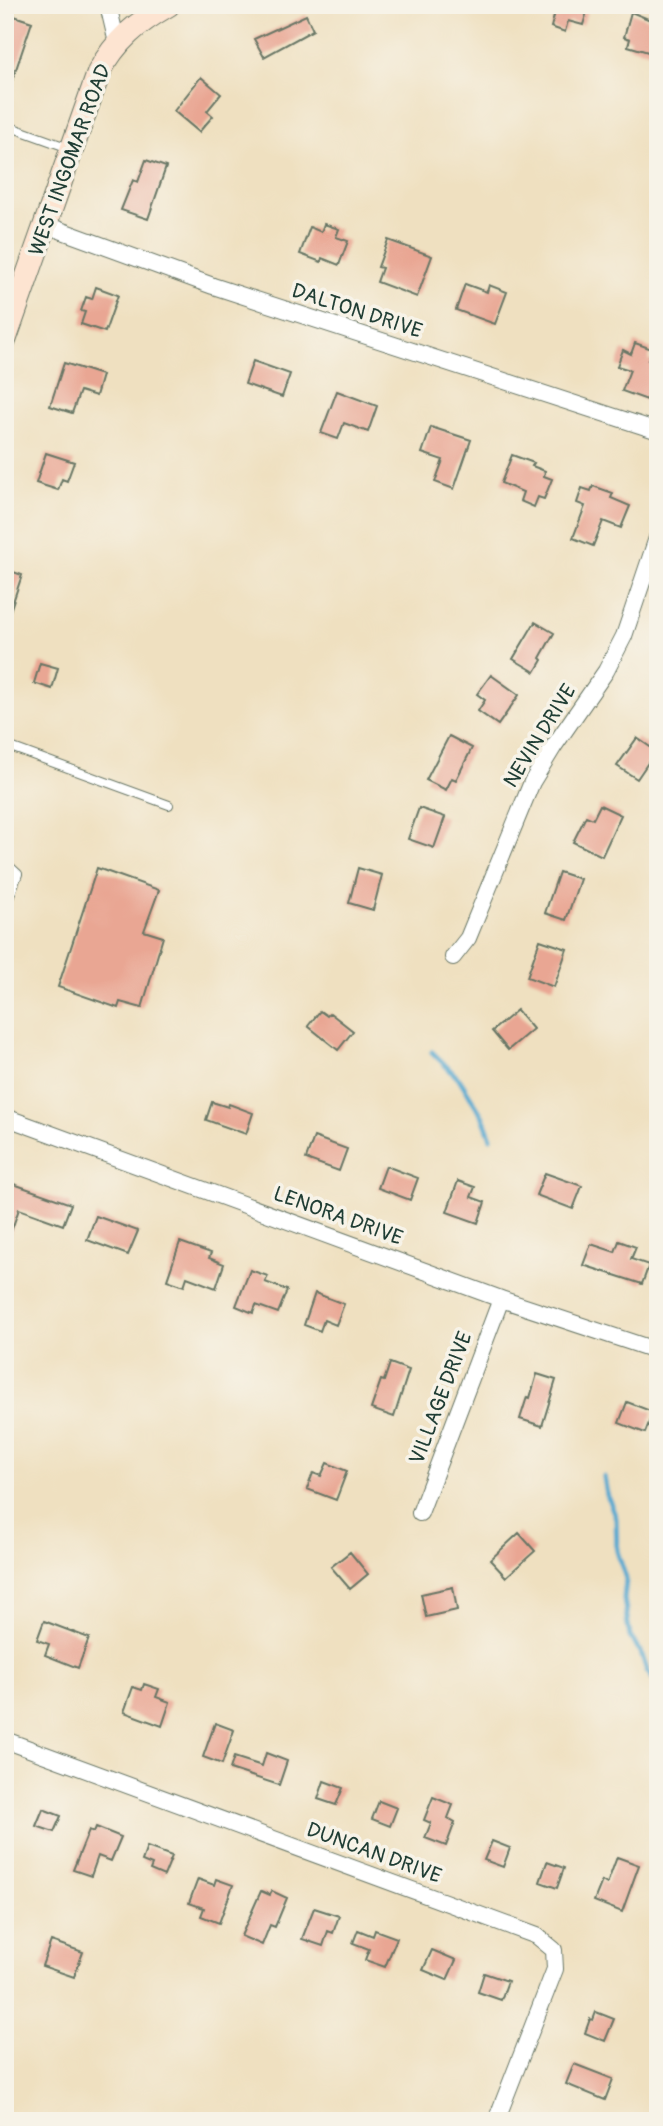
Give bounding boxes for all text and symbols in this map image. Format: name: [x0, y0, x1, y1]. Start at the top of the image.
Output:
street label: WEST INGOMAR ROAD: [23, 60, 117, 260]
street label: DALTON DRIVE: [288, 277, 426, 345]
street label: NEVIN DRIVE: [498, 679, 583, 793]
street label: LENORA DRIVE: [270, 1180, 406, 1252]
street label: VILLAGE DRIVE: [403, 1328, 479, 1468]
street label: DUNCAN DRIVE: [303, 1816, 445, 1890]

